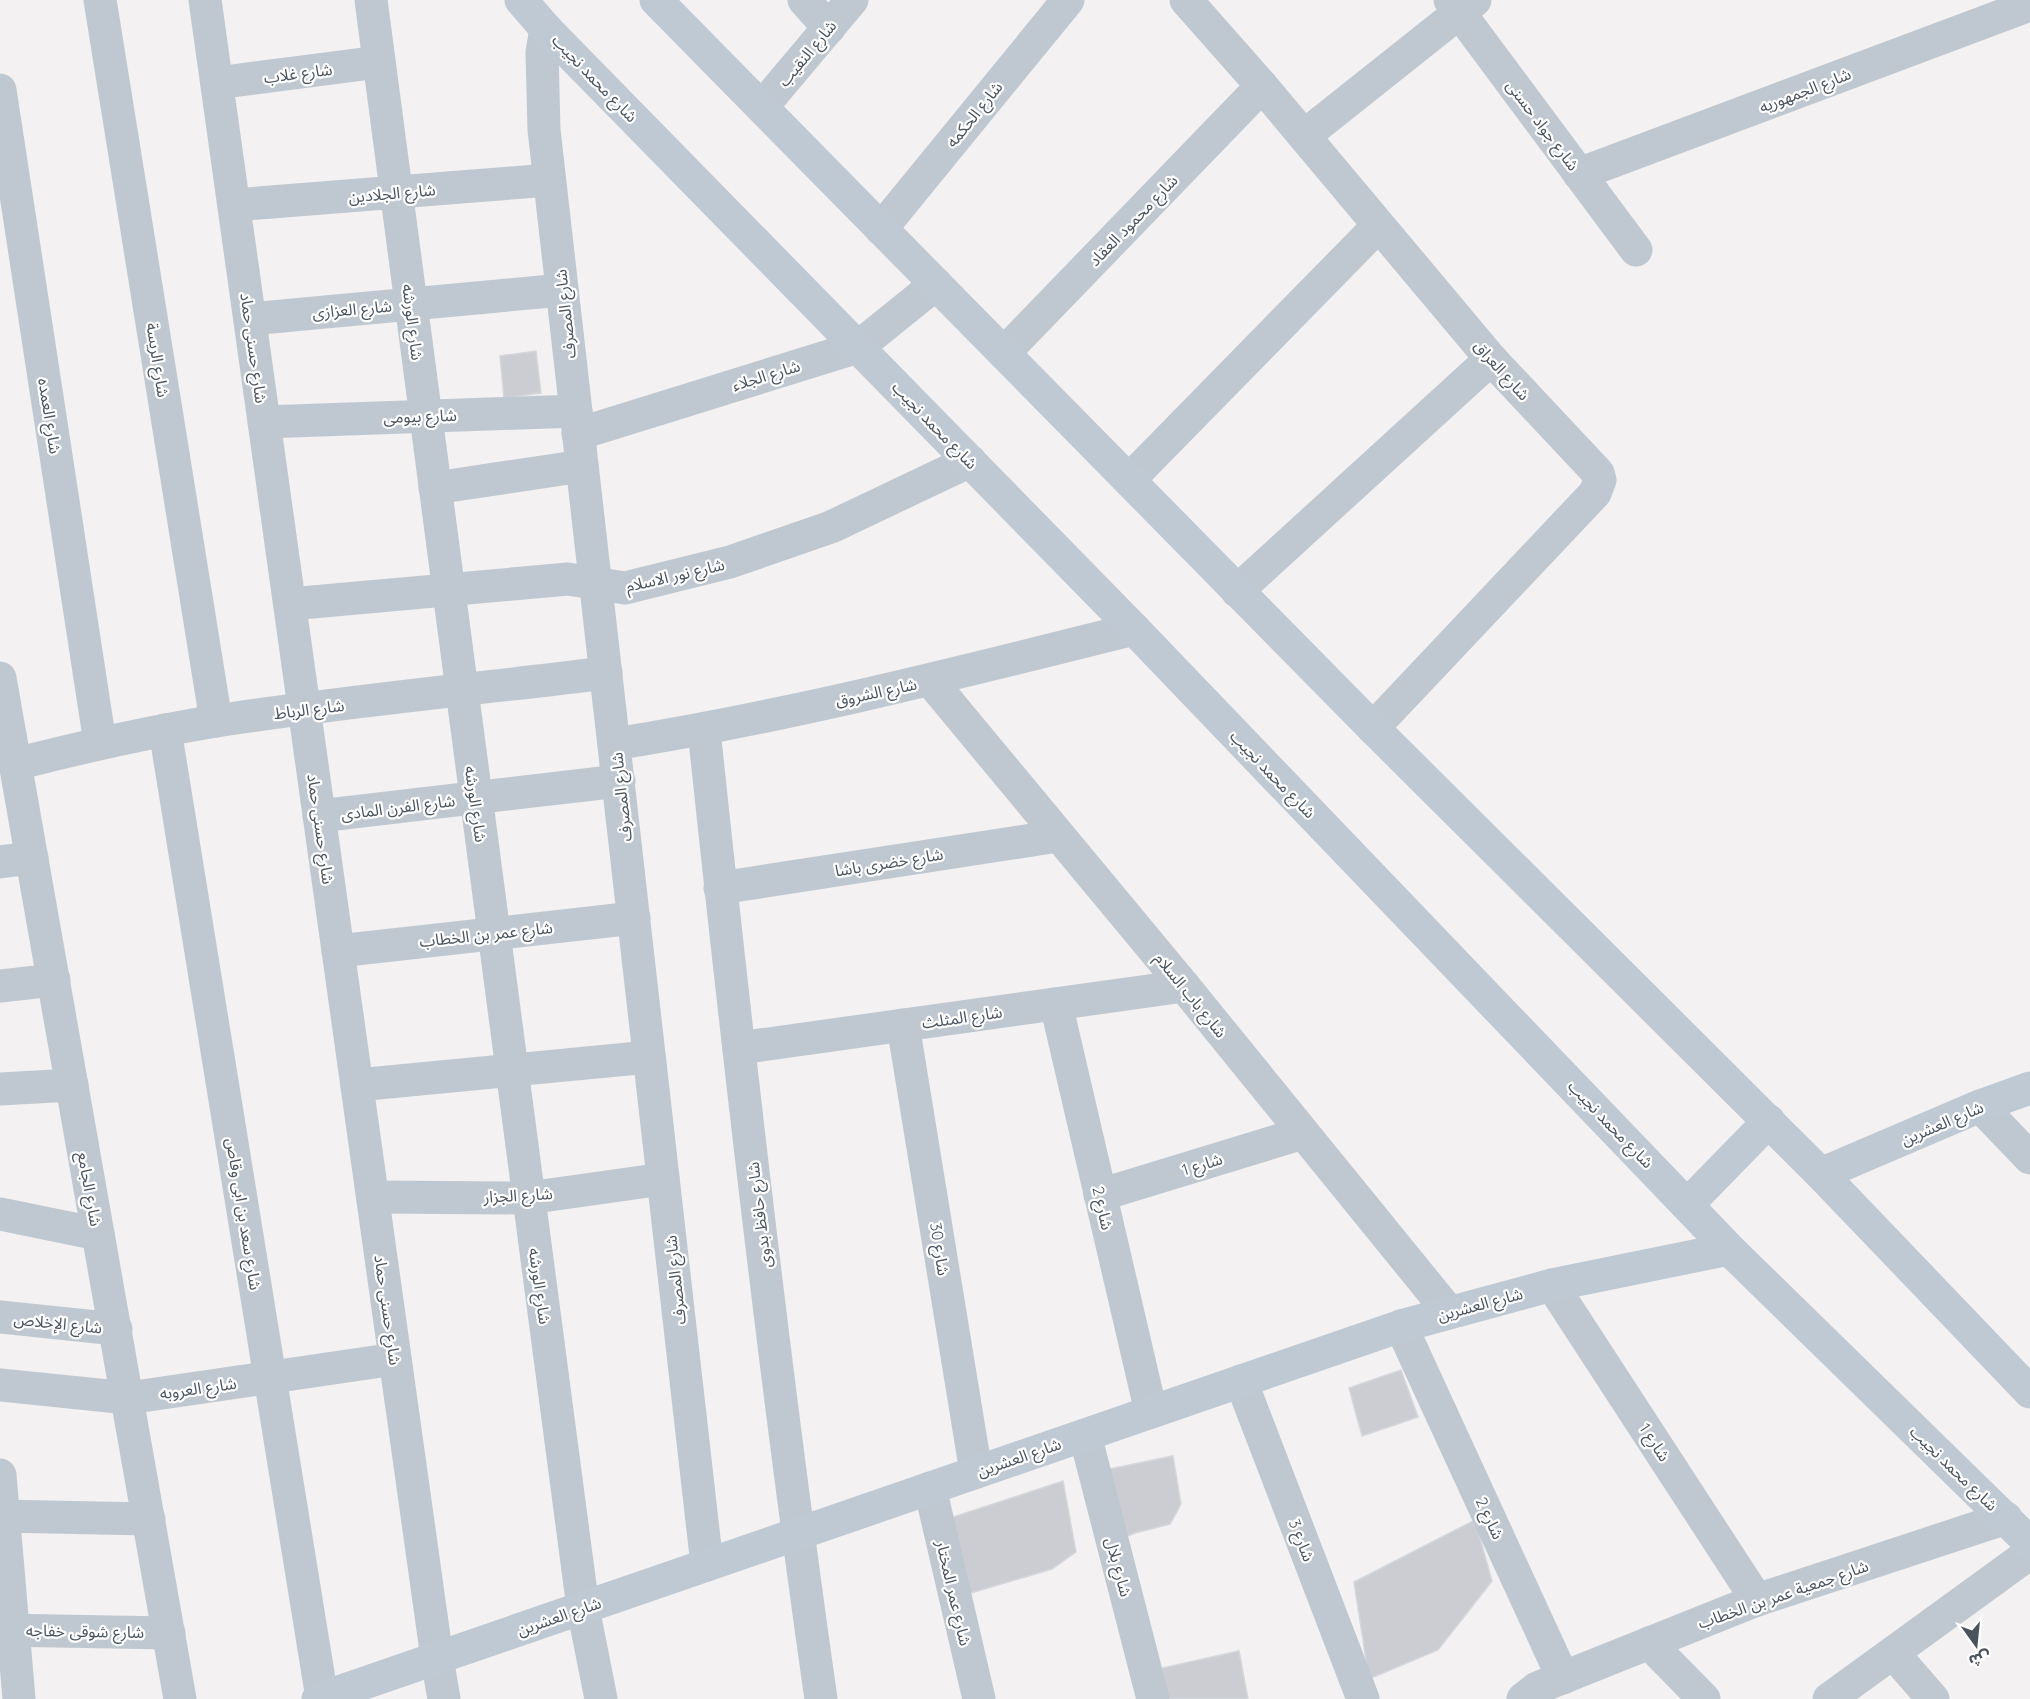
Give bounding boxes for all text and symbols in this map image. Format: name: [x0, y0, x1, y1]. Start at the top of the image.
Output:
street label: شارع النقيب: [774, 16, 843, 92]
street label: شارع محمد نجيب: [546, 30, 642, 128]
street label: شارع غلاب: [262, 59, 334, 90]
street label: شارع الجمهوريه: [1756, 63, 1855, 119]
street label: شارع جواد حسنى: [1500, 76, 1584, 176]
street label: شارع الحكمه: [941, 77, 1009, 153]
street label: شارع محمود العقاد: [1084, 170, 1184, 272]
street label: شارع الجلادين: [348, 179, 437, 210]
street label: شارع المصرف: [550, 268, 583, 360]
street label: شارع الورشه: [395, 283, 428, 362]
street label: شارع حسنى حماد: [233, 292, 272, 405]
street label: شارع العزازى: [311, 296, 393, 325]
street label: شارع الريسة: [139, 321, 174, 399]
street label: شارع العراق: [1468, 336, 1534, 406]
street label: شارع الجلاء: [730, 355, 803, 398]
street label: شارع العمده: [31, 377, 66, 456]
street label: شارع محمد نجيب: [886, 377, 982, 475]
street label: شارع بيومى: [383, 405, 457, 430]
street label: شارع نور الاسلام: [624, 554, 727, 599]
street label: شارع الشروق: [833, 674, 919, 713]
street label: شارع الرباط: [273, 695, 346, 726]
street label: شارع محمد نجيب: [1224, 726, 1320, 824]
street label: شارع المصرف: [606, 751, 639, 843]
street label: شارع الورشه: [458, 765, 491, 844]
street label: شارع حسنى حماد: [300, 773, 339, 886]
street label: شارع الفرن المادى: [340, 790, 457, 827]
street label: شارع خضرى باشا: [834, 844, 945, 883]
street label: شارع عمر بن الخطاب: [418, 917, 554, 954]
street label: شارع باب السلام: [1148, 948, 1231, 1043]
street label: شارع المثلث: [920, 1001, 1004, 1036]
street label: شارع محمد نجيب: [1562, 1076, 1658, 1174]
street label: شارع العشرين: [1898, 1097, 1987, 1152]
street label: شارع سعد بن ابى وقاص: [219, 1136, 266, 1292]
street label: شارع 1: [1179, 1148, 1226, 1182]
street label: شارع الجامع: [71, 1150, 106, 1228]
street label: شارع حافظ بدوى: [743, 1161, 778, 1269]
street label: شارع الجزار: [482, 1183, 553, 1210]
street label: شارع 2: [1085, 1184, 1118, 1233]
street label: شارع 30: [923, 1221, 954, 1277]
street label: شارع المصرف: [660, 1234, 693, 1326]
street label: شارع الورشه: [522, 1247, 555, 1326]
street label: شارع حسنى حماد: [367, 1254, 406, 1367]
street label: شارع العشرين: [1435, 1283, 1526, 1328]
street label: شارع الإخلاص: [13, 1308, 103, 1341]
street label: شارع العروبه: [158, 1373, 238, 1406]
street label: شارع 1: [1633, 1419, 1675, 1466]
street label: شارع محمد نجيب: [1904, 1421, 2002, 1517]
street label: شارع العشرين: [974, 1433, 1065, 1484]
street label: شارع 2: [1469, 1494, 1508, 1544]
street label: شارع 3: [1282, 1516, 1319, 1565]
street label: شارع بلال: [1099, 1535, 1136, 1600]
street label: شارع عمر المختار: [929, 1537, 976, 1648]
street label: شارع جمعية عمر بن الخطاب: [1695, 1555, 1872, 1635]
street label: شارع العشرين: [514, 1592, 605, 1643]
north arrow: [1946, 1615, 2006, 1675]
street label: شارع شوقى خفاجه: [26, 1620, 144, 1645]
text: ش: [1967, 1647, 1993, 1672]

